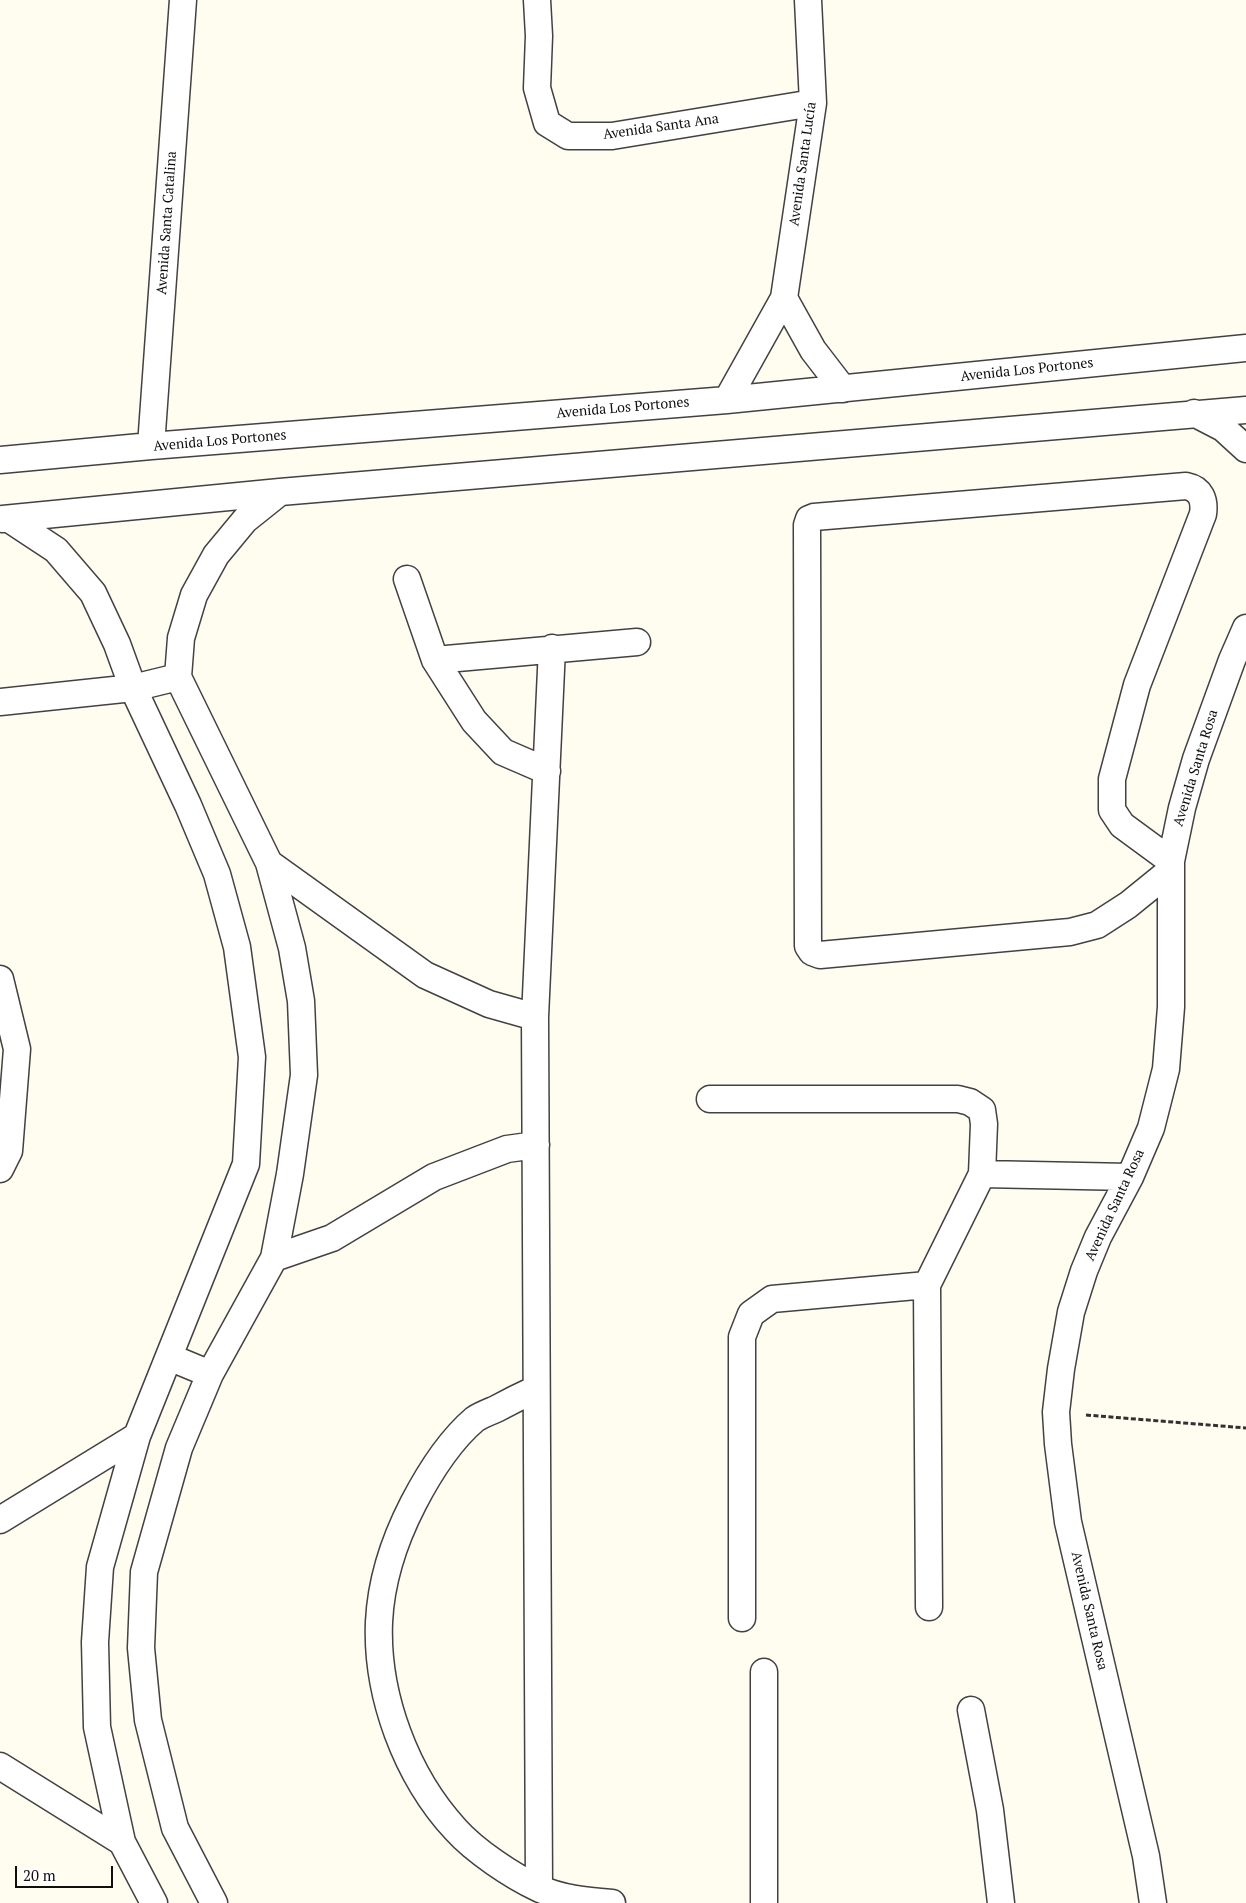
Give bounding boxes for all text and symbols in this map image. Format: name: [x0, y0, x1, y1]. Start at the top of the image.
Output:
street label: Avenida Santa Lucía: [786, 101, 820, 227]
street label: Avenida Santa Ana: [602, 111, 720, 143]
street label: Avenida Santa Catalina: [154, 151, 180, 295]
street label: Avenida Los Portones: [960, 355, 1094, 385]
street label: Avenida Los Portones: [556, 394, 690, 422]
street label: Avenida Los Portones: [153, 427, 287, 455]
street label: Avenida Santa Rosa: [1170, 708, 1222, 828]
street label: Avenida Santa Rosa: [1082, 1146, 1148, 1264]
street label: Avenida Santa Rosa: [1067, 1550, 1111, 1672]
scale bar: [18, 1856, 115, 1888]
text: 20 m: [23, 1865, 56, 1885]

